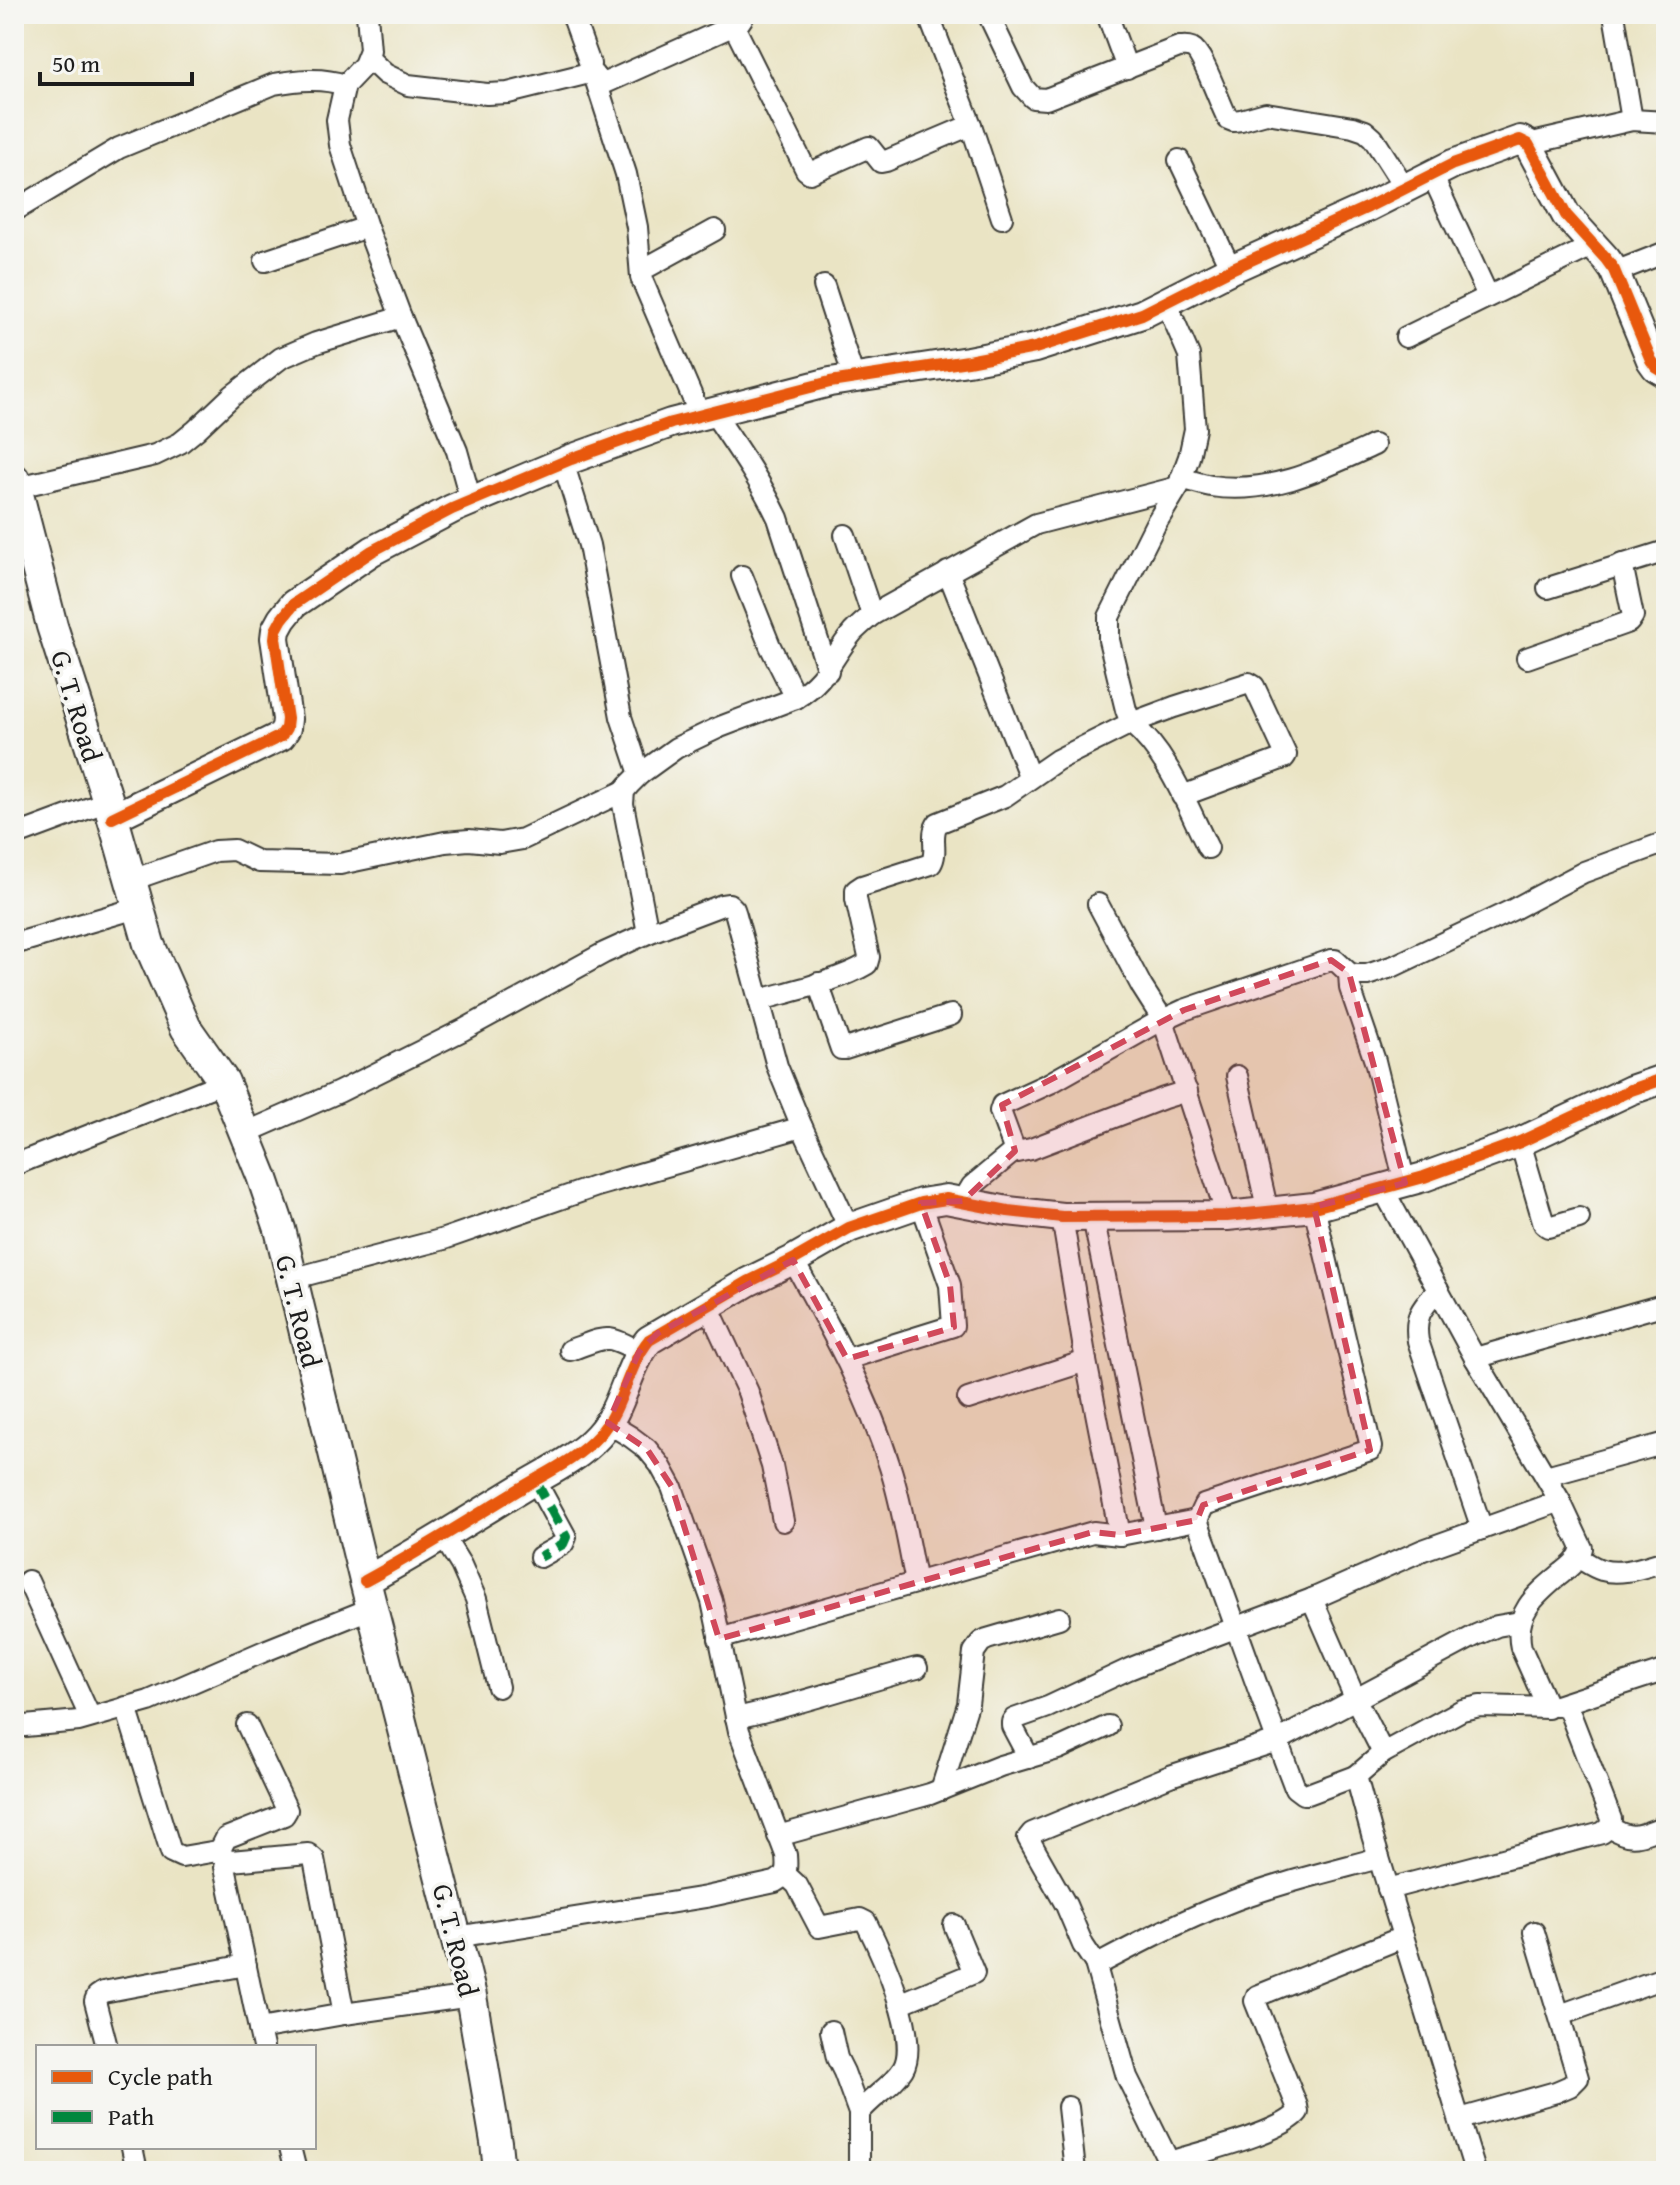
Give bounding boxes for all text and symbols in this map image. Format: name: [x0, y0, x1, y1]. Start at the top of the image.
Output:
scale bar: [40, 36, 192, 86]
text: 50 m: [52, 46, 100, 81]
street label: G. T. Road: [41, 645, 114, 767]
street label: G. T. Road: [266, 1250, 333, 1372]
street label: G. T. Road: [423, 1879, 490, 2001]
legend: [36, 2045, 316, 2149]
text: Cycle path: [108, 2059, 213, 2094]
text: Path: [108, 2099, 155, 2134]

